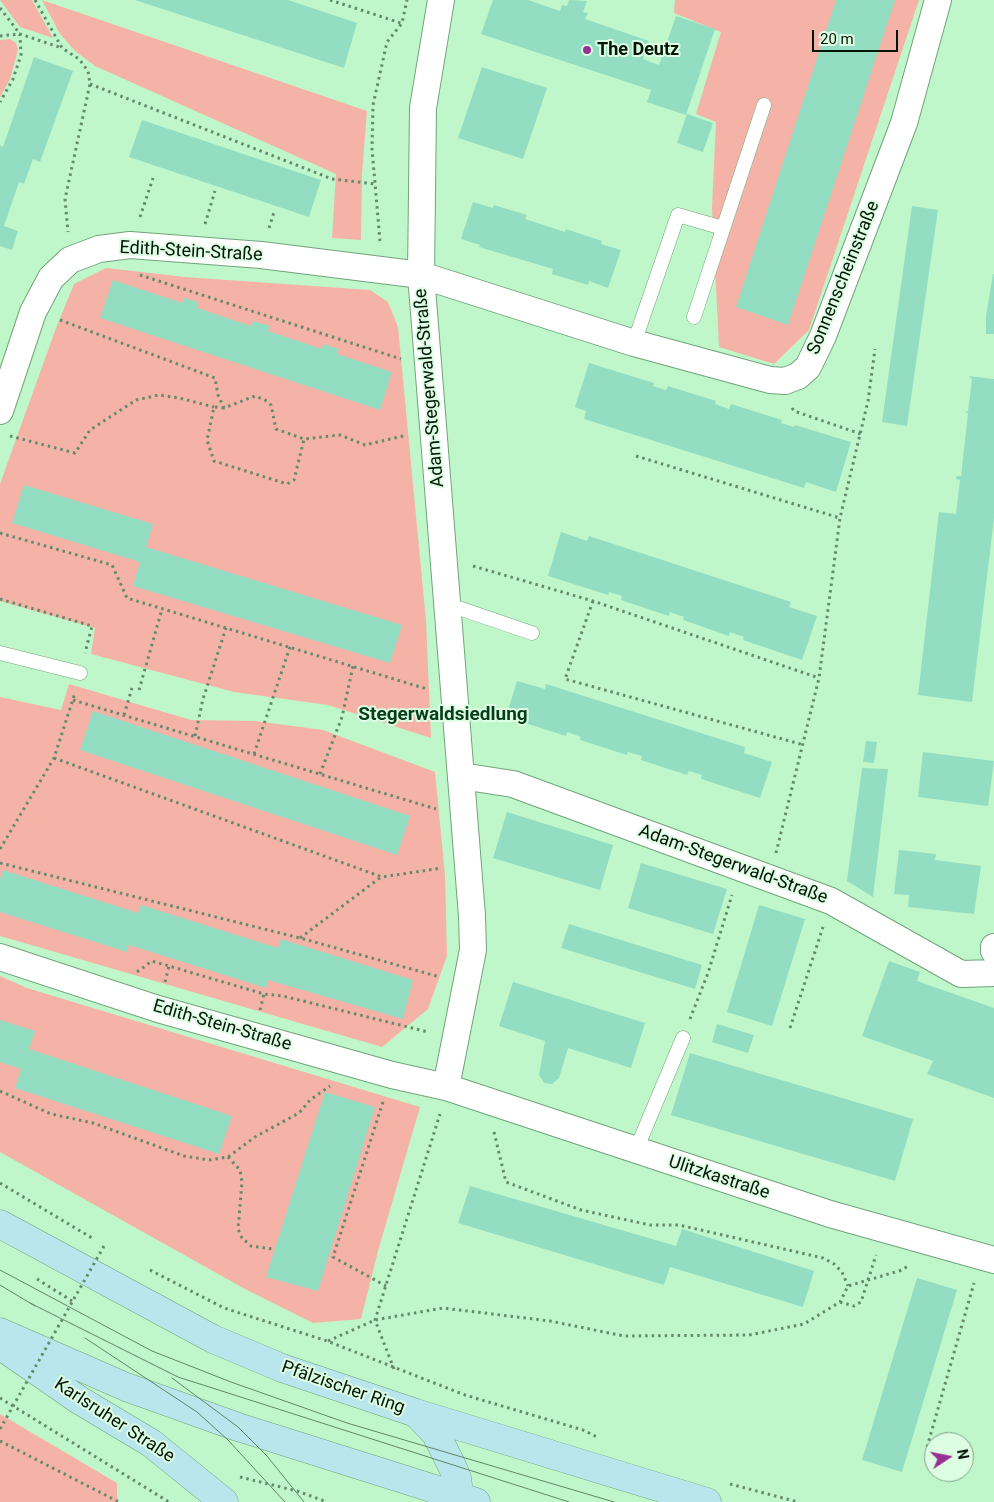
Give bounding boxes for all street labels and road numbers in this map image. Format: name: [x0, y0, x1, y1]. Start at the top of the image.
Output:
street label: Sonnenscheinstraße: [803, 198, 885, 358]
street label: Edith-Stein-Straße: [119, 237, 263, 267]
street label: Adam-Stegerwald-Straße: [411, 288, 449, 488]
street label: Adam-Stegerwald-Straße: [636, 821, 830, 909]
street label: Edith-Stein-Straße: [150, 996, 294, 1056]
street label: Ulitzkastraße: [666, 1151, 772, 1205]
street label: Pfälzischer Ring: [278, 1357, 408, 1419]
street label: Karlsruher Straße: [50, 1374, 178, 1468]

